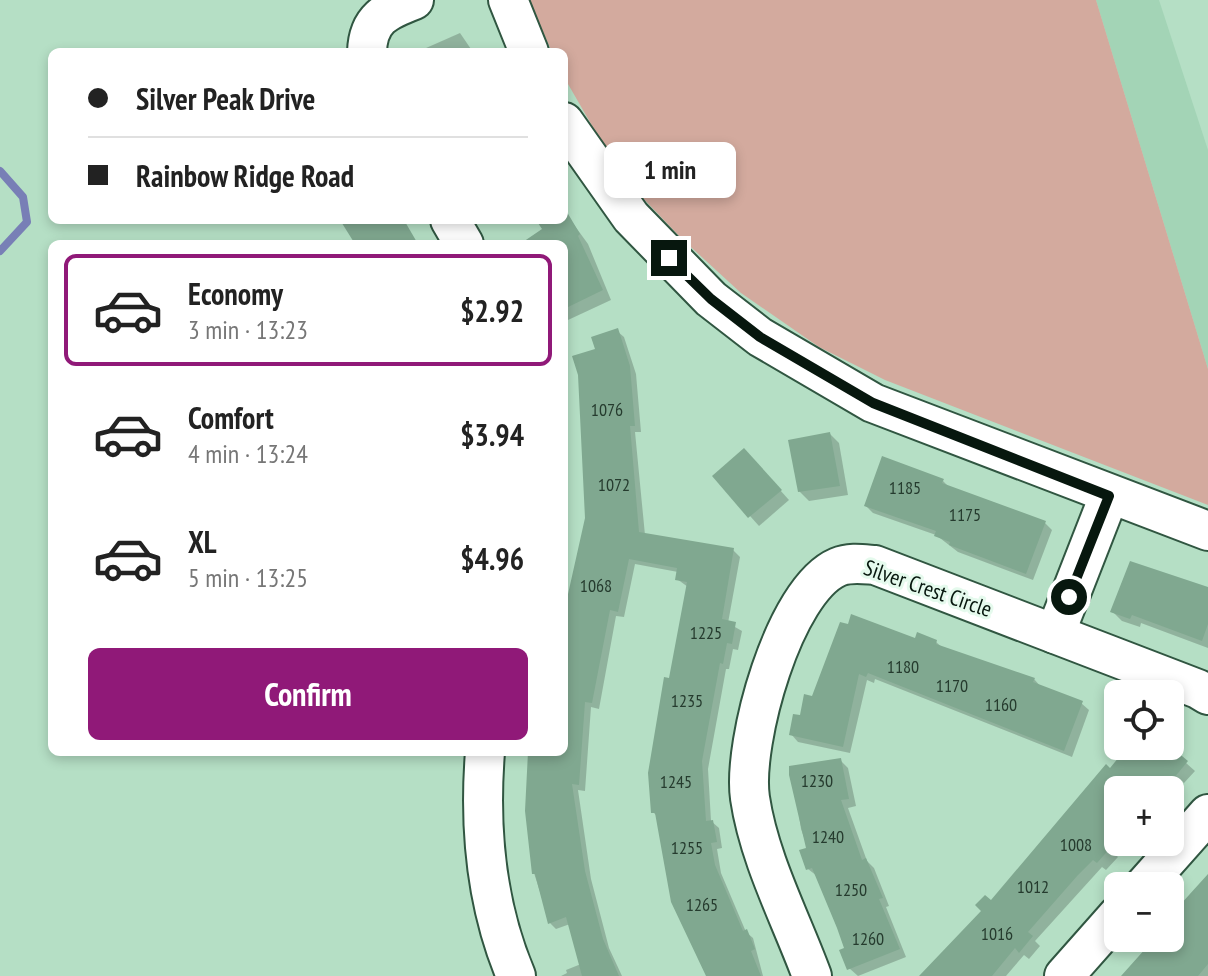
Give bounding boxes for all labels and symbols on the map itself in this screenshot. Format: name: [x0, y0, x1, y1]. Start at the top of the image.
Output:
callout: 1 min: [603, 142, 735, 198]
route end: [651, 240, 687, 276]
house number: 1076: [591, 398, 623, 421]
house number: 1072: [598, 473, 630, 496]
house number: 1185: [889, 476, 921, 499]
house number: 1175: [949, 503, 981, 526]
street label: Silver Crest Circle: [860, 553, 996, 623]
house number: 1068: [580, 574, 612, 597]
route start: [1051, 579, 1087, 615]
house number: 1225: [690, 621, 722, 644]
house number: 1180: [887, 655, 919, 678]
house number: 1170: [936, 674, 968, 697]
house number: 1235: [671, 689, 703, 712]
house number: 1160: [985, 693, 1017, 716]
house number: 1230: [801, 769, 833, 792]
house number: 1245: [660, 770, 692, 793]
house number: 1240: [812, 825, 844, 848]
house number: 1008: [1060, 833, 1092, 856]
house number: 1255: [671, 836, 703, 859]
house number: 1012: [1017, 875, 1049, 898]
house number: 1250: [835, 878, 867, 901]
house number: 1265: [686, 893, 718, 916]
house number: 1016: [981, 922, 1013, 945]
house number: 1260: [852, 927, 884, 950]

